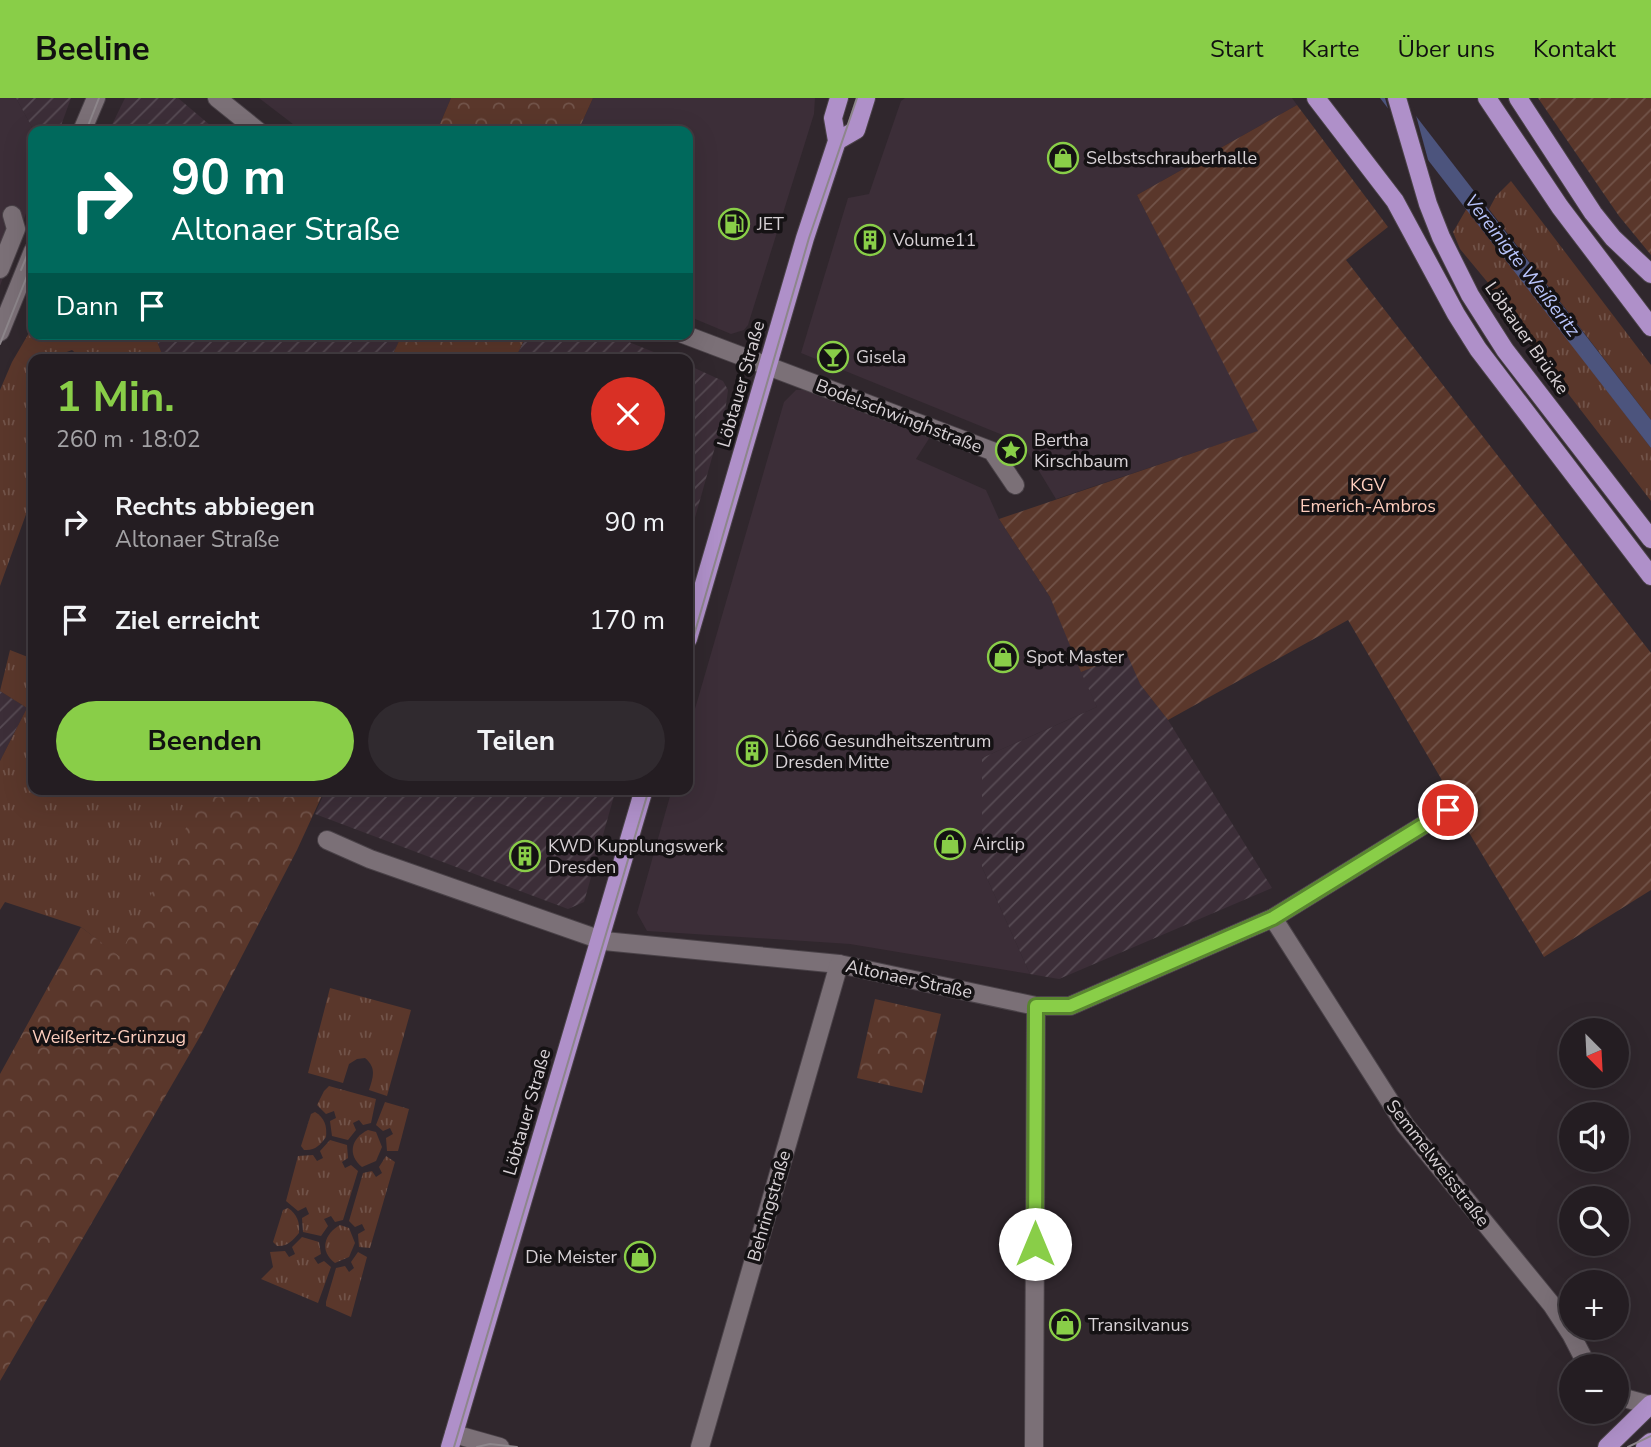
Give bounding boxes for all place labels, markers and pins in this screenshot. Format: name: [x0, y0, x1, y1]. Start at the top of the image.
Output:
shop icon: Selbstschrauberhalle: [1046, 141, 1080, 175]
place label: Selbstschrauberhalle: [1086, 146, 1257, 170]
fuel station icon: JET: [717, 207, 751, 241]
place label: JET: [756, 212, 784, 236]
building icon: Volume11: [853, 223, 887, 257]
place label: Volume11: [892, 228, 976, 252]
bar icon: Gisela: [816, 340, 850, 374]
place label: Gisela: [856, 345, 906, 369]
place label: Bertha Kirschbaum: [1034, 428, 1129, 473]
place icon: Bertha Kirschbaum: [994, 433, 1028, 467]
shop icon: Spot Master: [986, 640, 1020, 674]
place label: Spot Master: [1026, 645, 1125, 669]
place label: LÖ66 Gesundheitszentrum Dresden Mitte: [775, 729, 991, 774]
building icon: LÖ66 Gesundheitszentrum Dresden Mitte: [735, 734, 769, 768]
pin: [1418, 780, 1478, 840]
shop icon: Airclip: [933, 827, 967, 861]
place label: Airclip: [973, 832, 1025, 856]
place label: KWD Kupplungswerk Dresden: [548, 834, 725, 879]
building icon: KWD Kupplungswerk Dresden: [508, 839, 542, 873]
shop icon: Die Meister: [623, 1240, 657, 1274]
place label: Die Meister: [525, 1245, 618, 1269]
shop icon: Transilvanus: [1048, 1308, 1082, 1342]
place label: Transilvanus: [1088, 1313, 1189, 1337]

